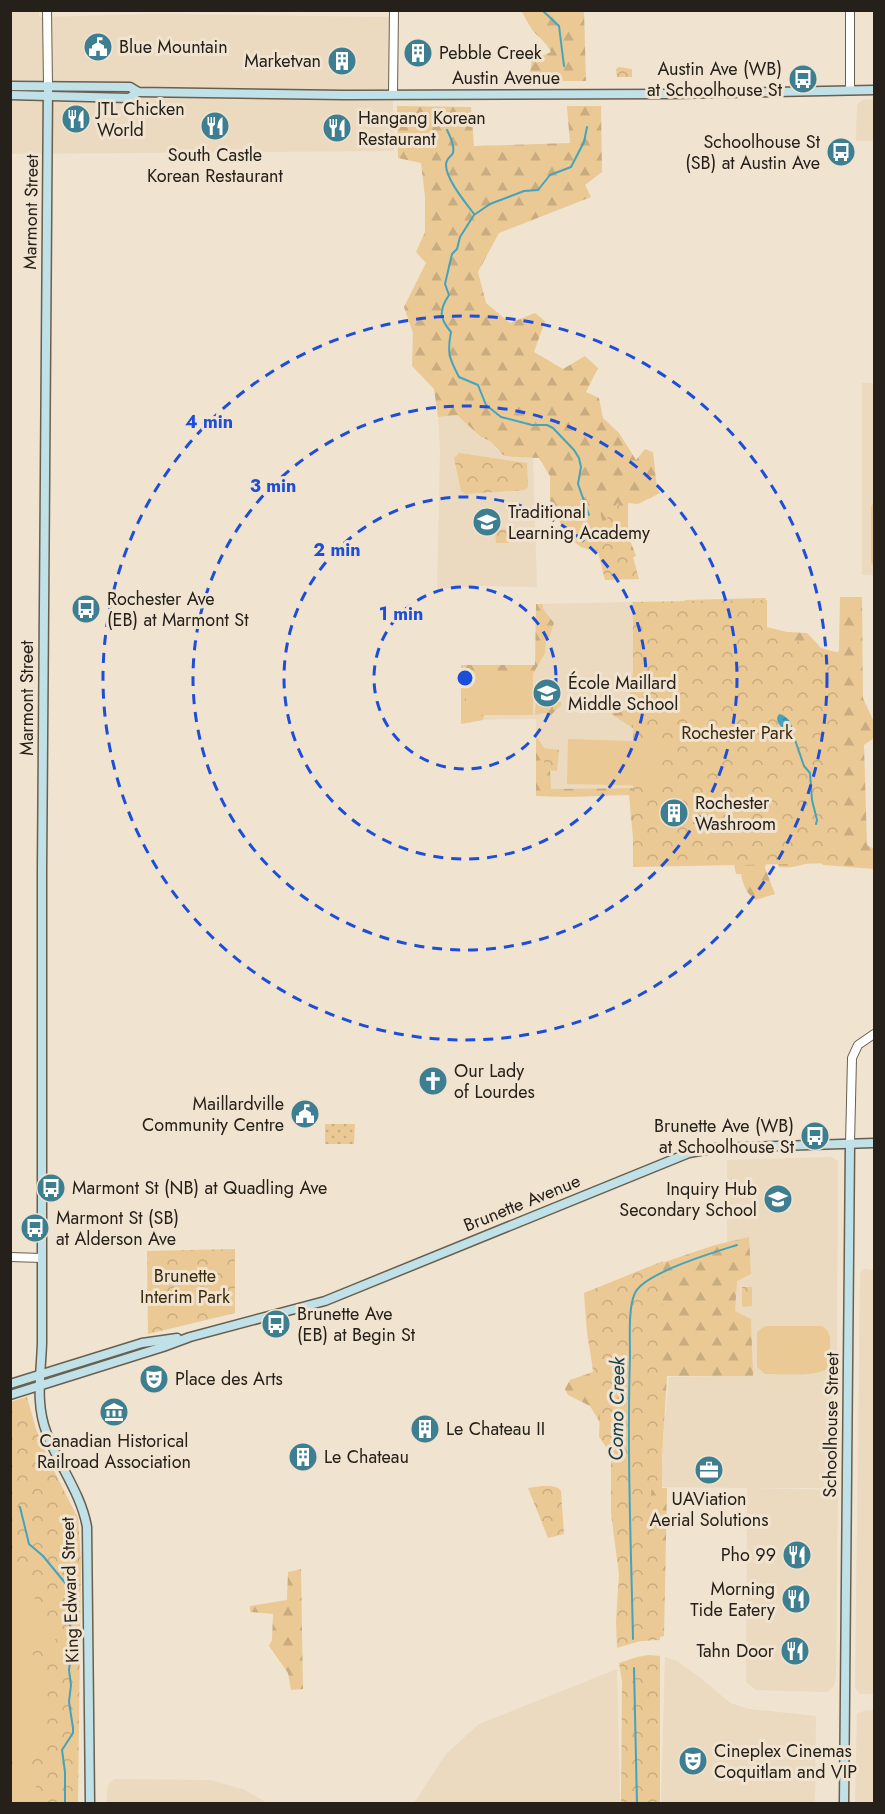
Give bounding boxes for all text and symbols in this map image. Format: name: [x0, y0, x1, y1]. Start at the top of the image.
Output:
public building icon: Blue Mountain: [82, 31, 114, 63]
place label: Blue Mountain: [119, 34, 228, 60]
building icon: Pebble Creek: [402, 37, 434, 69]
place label: Pebble Creek: [439, 40, 542, 66]
building icon: Marketvan: [326, 45, 358, 77]
place label: Marketvan: [244, 48, 321, 74]
place label: Austin Ave (WB) at Schoolhouse St: [647, 56, 783, 103]
bus stop icon: Austin Ave (WB) at Schoolhouse St: [787, 63, 819, 95]
street label: Austin Avenue: [452, 65, 560, 91]
place label: JTL Chicken World: [95, 96, 185, 143]
restaurant icon: JTL Chicken World: [60, 103, 92, 135]
place label: Hangang Korean Restaurant: [358, 105, 486, 152]
restaurant icon: South Castle Korean Restaurant: [199, 110, 231, 142]
restaurant icon: Hangang Korean Restaurant: [321, 112, 353, 144]
place label: Schoolhouse St (SB) at Austin Ave: [685, 129, 821, 176]
bus stop icon: Schoolhouse St (SB) at Austin Ave: [825, 136, 857, 168]
place label: South Castle Korean Restaurant: [147, 142, 284, 189]
street label: Marmont Street: [17, 153, 45, 270]
text: 4 min: [185, 409, 233, 435]
text: 3 min: [250, 473, 296, 499]
place label: Traditional Learning Academy: [508, 499, 650, 546]
school or university icon: Traditional Learning Academy: [471, 506, 503, 538]
text: 2 min: [313, 537, 361, 563]
place label: Rochester Ave (EB) at Marmont St: [107, 586, 249, 633]
bus stop icon: Rochester Ave (EB) at Marmont St: [70, 593, 102, 625]
text: 1 min: [379, 601, 423, 627]
street label: Marmont Street: [14, 640, 40, 756]
centre of rings: [455, 668, 475, 688]
place label: École Maillard Middle School: [568, 670, 678, 717]
school or university icon: École Maillard Middle School: [531, 677, 563, 709]
park label: Rochester Park: [681, 720, 793, 746]
place label: Rochester Washroom: [695, 790, 776, 837]
building icon: Rochester Washroom: [658, 797, 690, 829]
place label: Our Lady of Lourdes: [454, 1058, 535, 1105]
church icon: Our Lady of Lourdes: [417, 1065, 449, 1097]
place label: Maillardville Community Centre: [142, 1091, 284, 1138]
public building icon: Maillardville Community Centre: [289, 1098, 321, 1130]
place label: Brunette Ave (WB) at Schoolhouse St: [654, 1113, 795, 1160]
bus stop icon: Brunette Ave (WB) at Schoolhouse St: [799, 1120, 831, 1152]
street label: Brunette Avenue: [460, 1168, 584, 1238]
bus stop icon: Marmont St (NB) at Quadling Ave: [35, 1172, 67, 1204]
place label: Marmont St (NB) at Quadling Ave: [72, 1175, 327, 1201]
place label: Inquiry Hub Secondary School: [619, 1176, 757, 1223]
school or university icon: Inquiry Hub Secondary School: [762, 1183, 794, 1215]
place label: Marmont St (SB) at Alderson Ave: [56, 1205, 179, 1252]
bus stop icon: Marmont St (SB) at Alderson Ave: [19, 1212, 51, 1244]
park label: Brunette Interim Park: [140, 1263, 230, 1310]
place label: Brunette Ave (EB) at Begin St: [297, 1301, 416, 1348]
bus stop icon: Brunette Ave (EB) at Begin St: [260, 1308, 292, 1340]
street label: Schoolhouse Street: [817, 1351, 845, 1498]
water label: Como Creek: [602, 1355, 632, 1461]
theatre icon: Place des Arts: [138, 1363, 170, 1395]
place label: Place des Arts: [175, 1366, 283, 1392]
museum icon: Canadian Historical Railroad Association: [98, 1396, 130, 1428]
building icon: Le Chateau II: [409, 1413, 441, 1445]
place label: Le Chateau II: [446, 1416, 545, 1442]
place label: Canadian Historical Railroad Association: [37, 1428, 191, 1475]
building icon: Le Chateau: [287, 1441, 319, 1473]
place label: Le Chateau: [324, 1444, 409, 1470]
office icon: UAViation Aerial Solutions: [693, 1454, 725, 1486]
place label: UAViation Aerial Solutions: [649, 1486, 769, 1533]
street label: King Edward Street: [54, 1516, 86, 1663]
restaurant icon: Pho 99: [781, 1539, 813, 1571]
place label: Pho 99: [721, 1542, 776, 1568]
place label: Morning Tide Eatery: [690, 1576, 775, 1623]
restaurant icon: Morning Tide Eatery: [780, 1583, 812, 1615]
restaurant icon: Tahn Door: [779, 1635, 811, 1667]
place label: Tahn Door: [696, 1638, 775, 1664]
place label: Cineplex Cinemas Coquitlam and VIP: [714, 1738, 857, 1785]
theatre icon: Cineplex Cinemas Coquitlam and VIP: [677, 1745, 709, 1777]

